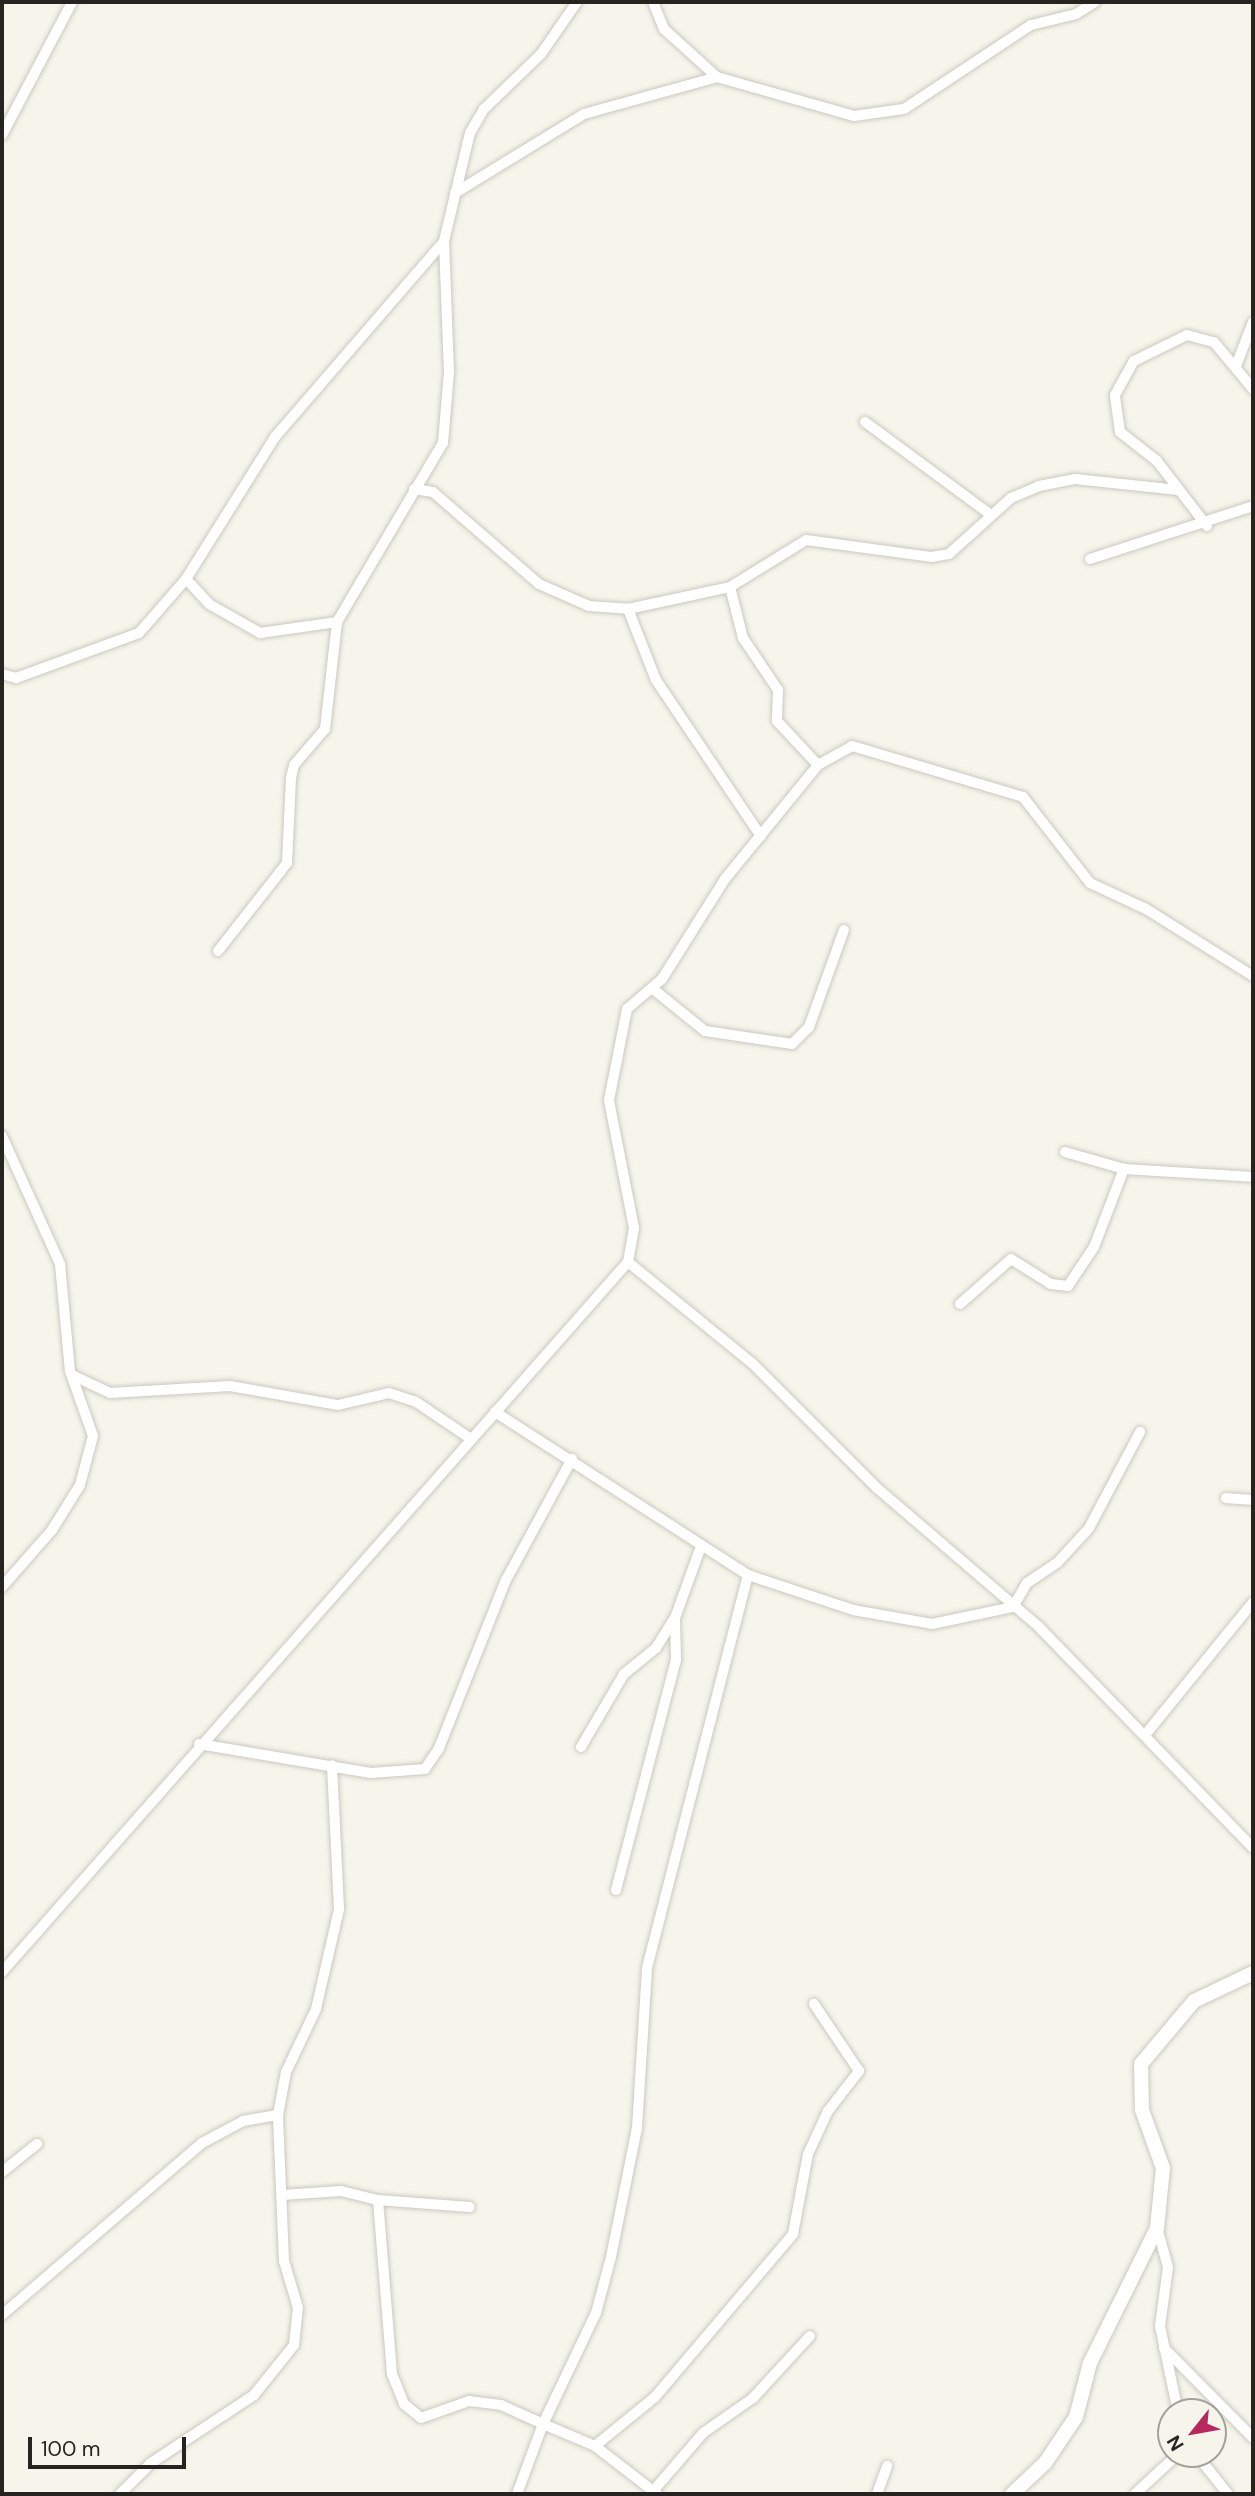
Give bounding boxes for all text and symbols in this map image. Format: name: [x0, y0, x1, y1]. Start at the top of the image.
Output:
north arrow: [1157, 2398, 1227, 2468]
scale bar: [32, 2422, 189, 2466]
text: N: [1161, 2431, 1190, 2455]
text: 100 m: [41, 2435, 101, 2463]

